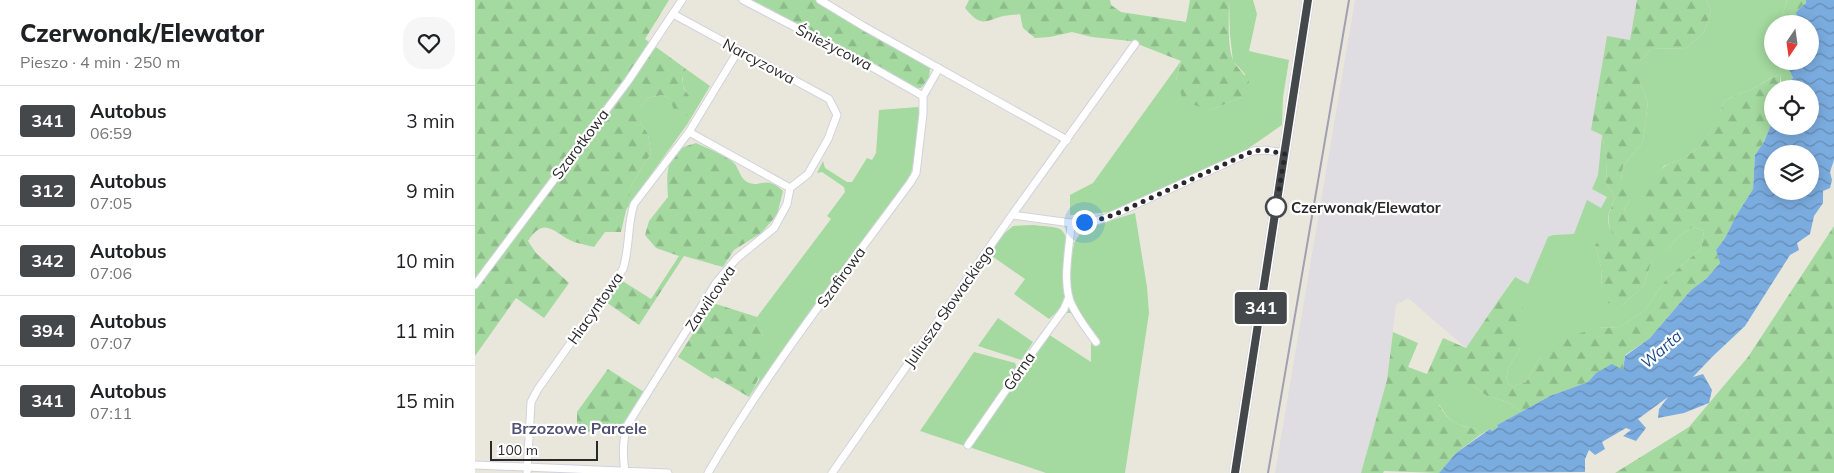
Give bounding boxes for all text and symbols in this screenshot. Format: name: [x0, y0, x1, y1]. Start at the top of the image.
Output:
north arrow: [1764, 15, 1819, 70]
map controls: [1764, 15, 1819, 200]
button: heart: [403, 17, 455, 69]
text: Czerwonak/Elewator: [20, 18, 264, 48]
street label: Śnieżycowa: [793, 20, 875, 74]
street label: Narcyzowa: [720, 34, 798, 88]
text: Pieszo · 4 min · 250 m: [20, 52, 180, 72]
button: locate: [1764, 80, 1819, 135]
text: Autobus: [90, 99, 167, 123]
street label: Szarotkowa: [547, 105, 613, 183]
text: 341: [31, 109, 64, 132]
text: 3 min: [406, 109, 455, 133]
text: 06:59: [90, 123, 132, 143]
button: layers: [1764, 145, 1819, 200]
text: Autobus: [90, 169, 167, 193]
text: 312: [31, 179, 64, 202]
text: 9 min: [406, 179, 455, 203]
text: 07:05: [90, 193, 132, 213]
marker: Czerwonak/Elewator: [1265, 196, 1287, 218]
place label: Czerwonak/Elewator: [1291, 198, 1441, 217]
your location: [1072, 210, 1097, 235]
text: Autobus: [90, 239, 167, 263]
street label: Juliusza Słowackiego: [900, 241, 998, 371]
street label: Szafirowa: [813, 243, 869, 311]
text: 342: [31, 249, 64, 272]
text: 10 min: [395, 249, 455, 273]
street label: Zawilcowa: [681, 261, 739, 335]
text: 07:06: [90, 263, 132, 283]
street label: Hiacyntowa: [563, 268, 627, 348]
line badge: 341: [1232, 292, 1290, 324]
text: 341: [1245, 296, 1277, 319]
text: Autobus: [90, 309, 167, 333]
text: 394: [31, 319, 64, 342]
text: 11 min: [395, 319, 455, 343]
water label: Warta: [1636, 325, 1686, 372]
text: 07:07: [90, 333, 132, 353]
street label: Górna: [999, 348, 1039, 394]
text: Autobus: [90, 379, 167, 403]
text: 341: [31, 389, 64, 412]
text: 15 min: [395, 389, 455, 413]
text: 07:11: [90, 403, 132, 423]
district label: Brzozowe Parcele: [511, 418, 647, 438]
scale bar: [490, 438, 597, 461]
text: 100 m: [497, 441, 538, 459]

